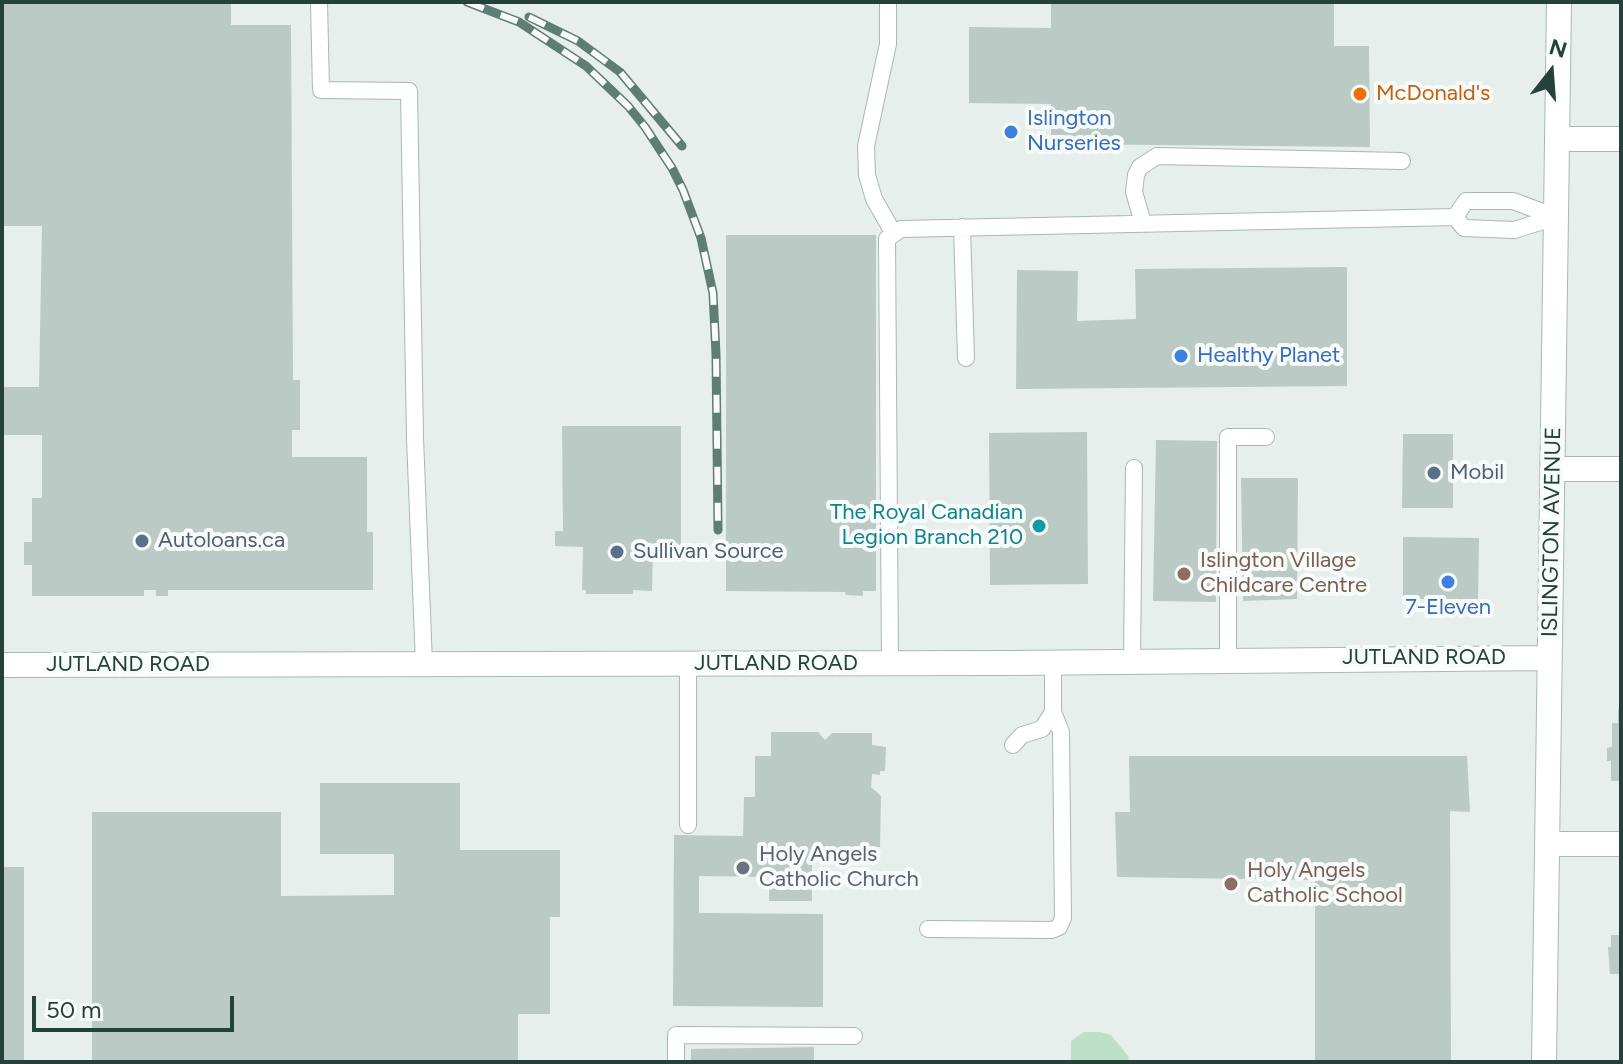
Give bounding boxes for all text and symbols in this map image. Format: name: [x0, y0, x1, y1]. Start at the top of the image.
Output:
north arrow: [1511, 32, 1591, 112]
text: N: [1546, 33, 1570, 64]
place label: McDonald's: [1376, 81, 1490, 107]
marker: McDonald's: [1351, 85, 1369, 103]
place label: Islington Nurseries: [1027, 106, 1121, 158]
marker: Islington Nurseries: [1002, 123, 1020, 141]
place label: Healthy Planet: [1197, 343, 1340, 369]
marker: Healthy Planet: [1172, 347, 1190, 365]
street label: ISLINGTON AVENUE: [1537, 427, 1567, 637]
place label: Mobil: [1450, 460, 1504, 486]
marker: Mobil: [1425, 464, 1443, 482]
place label: The Royal Canadian Legion Branch 210: [830, 500, 1023, 552]
marker: The Royal Canadian Legion Branch 210: [1030, 517, 1048, 535]
place label: Autoloans.ca: [158, 528, 285, 554]
marker: Autoloans.ca: [133, 532, 151, 550]
place label: Sullivan Source: [633, 539, 784, 565]
marker: Sullivan Source: [608, 543, 626, 561]
place label: Islington Village Childcare Centre: [1200, 548, 1367, 600]
marker: Islington Village Childcare Centre: [1175, 565, 1193, 583]
marker: 7-Eleven: [1439, 573, 1457, 591]
place label: 7-Eleven: [1405, 595, 1491, 621]
street label: JUTLAND ROAD: [1342, 645, 1506, 671]
street label: JUTLAND ROAD: [694, 651, 858, 677]
street label: JUTLAND ROAD: [46, 652, 210, 678]
place label: Holy Angels Catholic Church: [759, 842, 919, 894]
place label: Holy Angels Catholic School: [1247, 858, 1403, 910]
marker: Holy Angels Catholic Church: [734, 859, 752, 877]
marker: Holy Angels Catholic School: [1222, 875, 1240, 893]
scale bar: [36, 980, 238, 1030]
text: 50 m: [46, 995, 102, 1024]

